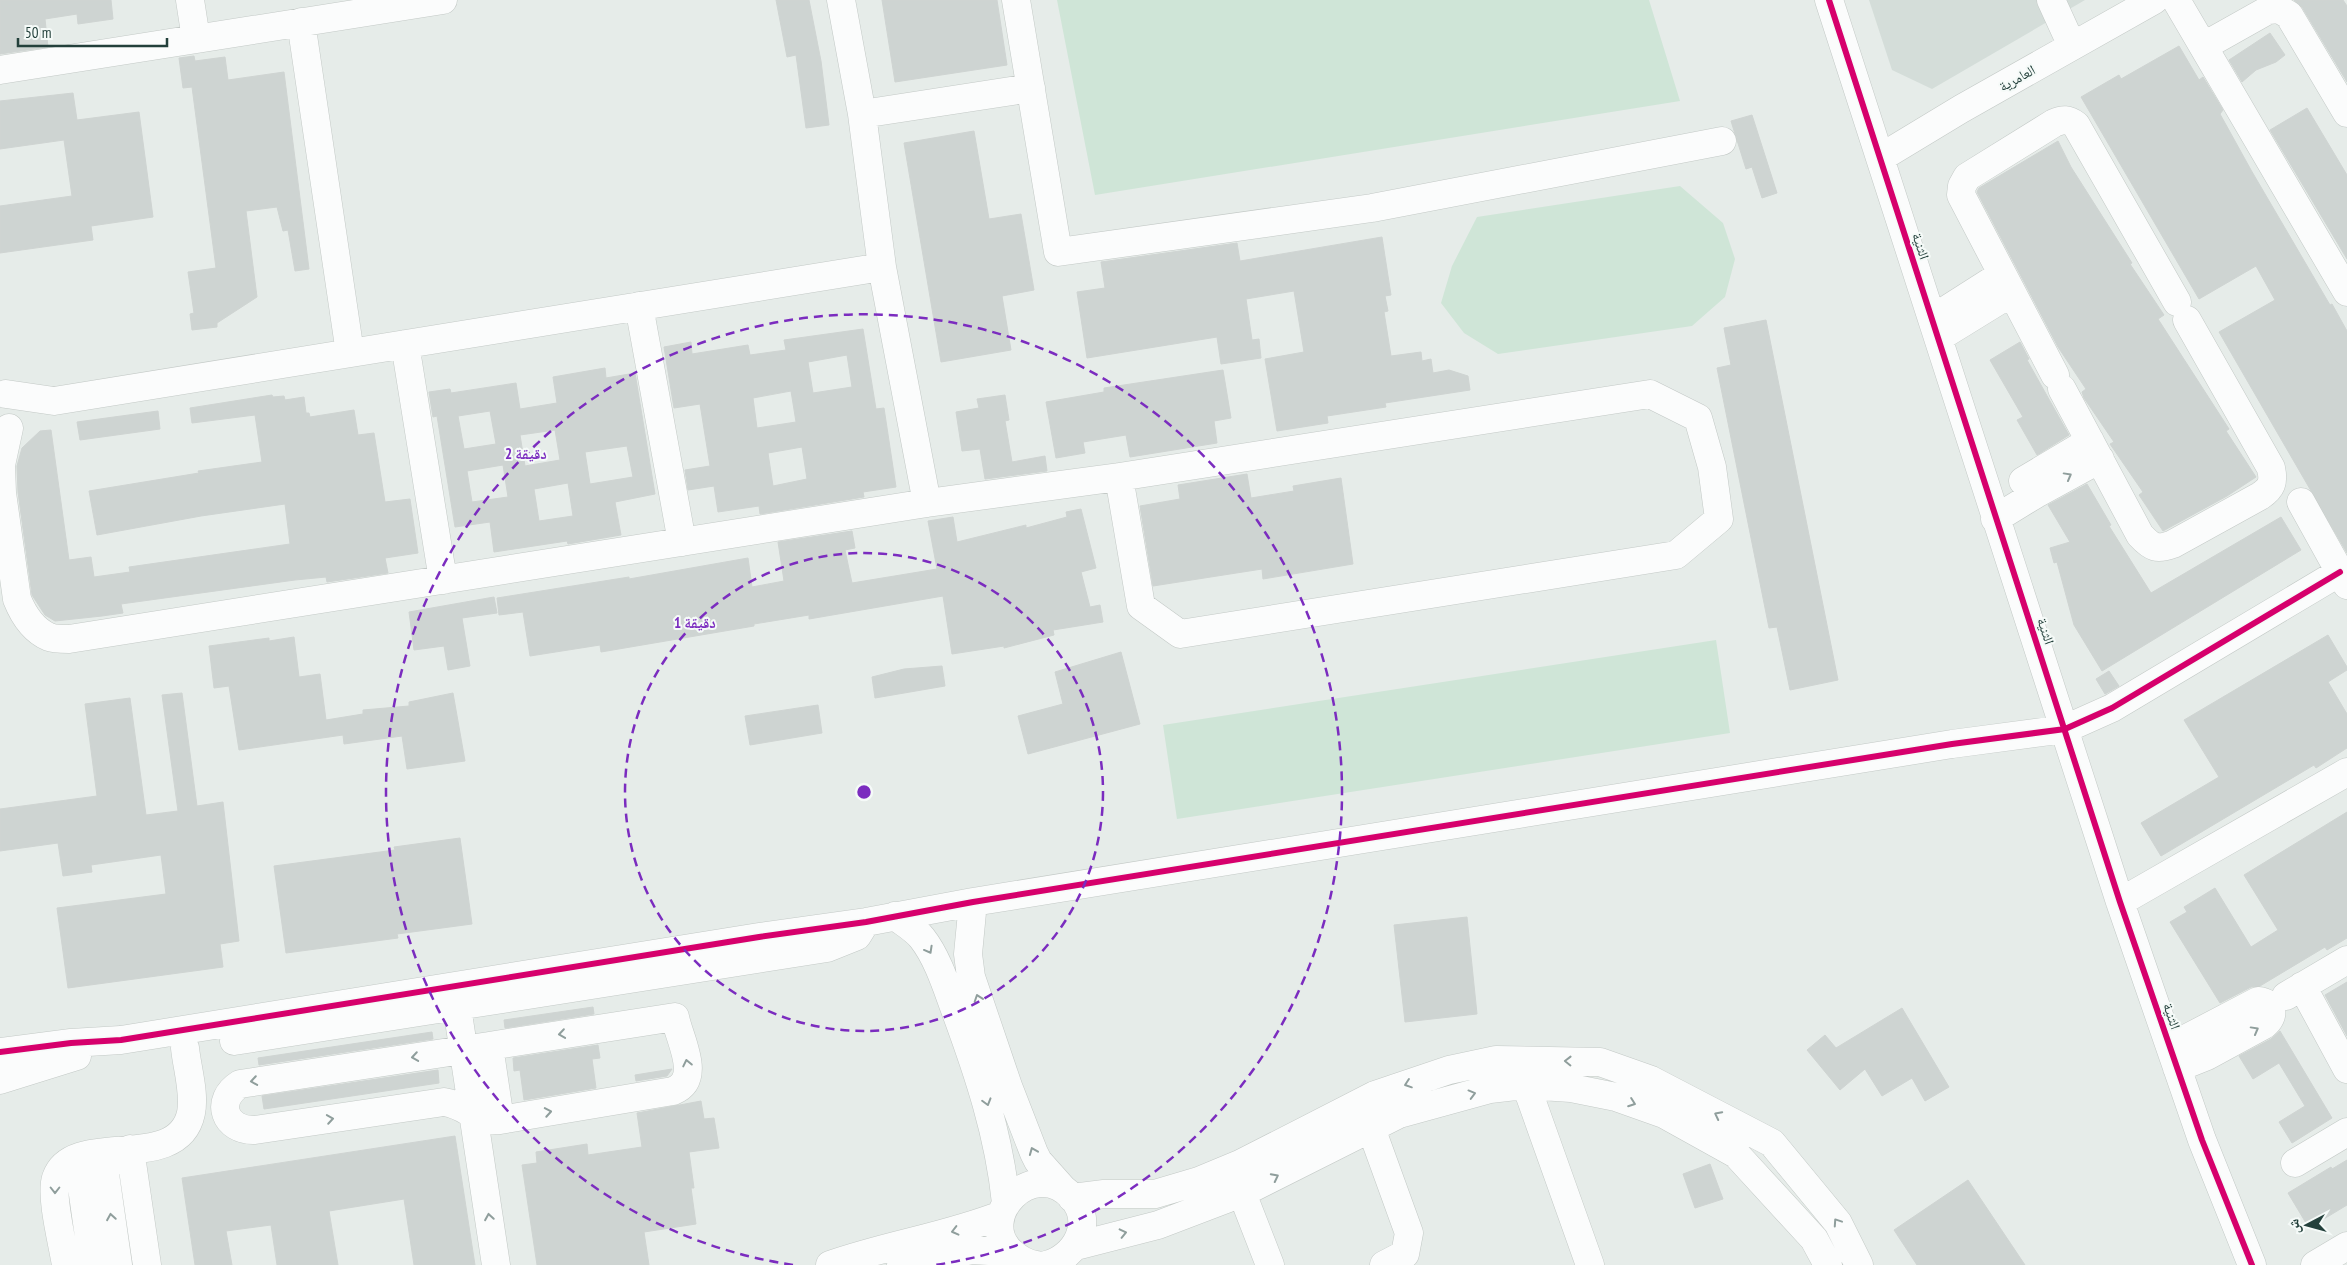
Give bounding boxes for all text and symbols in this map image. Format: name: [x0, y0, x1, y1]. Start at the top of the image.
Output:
scale bar: [18, 15, 166, 47]
text: 50 m: [25, 23, 51, 42]
street label: العامرية: [1996, 61, 2038, 95]
street label: الثنية: [1908, 230, 1934, 262]
text: 2 دقيقة: [505, 444, 547, 463]
one-way arrow: [2063, 472, 2072, 482]
text: 1 دقيقة: [674, 613, 716, 632]
street label: الثنية: [2033, 615, 2059, 647]
centre of rings: [855, 783, 873, 801]
one-way arrow: [923, 945, 933, 954]
one-way arrow: [974, 994, 984, 1003]
street label: الثنية: [2159, 1000, 2185, 1032]
one-way arrow: [2250, 1026, 2259, 1036]
one-way arrow: [558, 1028, 566, 1039]
one-way arrow: [410, 1051, 418, 1062]
one-way arrow: [1563, 1056, 1571, 1066]
one-way arrow: [682, 1059, 693, 1068]
one-way arrow: [250, 1075, 258, 1086]
one-way arrow: [1405, 1078, 1413, 1088]
one-way arrow: [1468, 1089, 1477, 1100]
one-way arrow: [981, 1097, 992, 1106]
one-way arrow: [1627, 1097, 1636, 1107]
one-way arrow: [543, 1108, 552, 1118]
one-way arrow: [1715, 1111, 1724, 1121]
one-way arrow: [325, 1114, 334, 1124]
one-way arrow: [1029, 1147, 1040, 1156]
one-way arrow: [1270, 1173, 1279, 1183]
one-way arrow: [50, 1186, 60, 1194]
north arrow: [2282, 1200, 2332, 1250]
one-way arrow: [106, 1212, 116, 1221]
one-way arrow: [484, 1212, 495, 1220]
one-way arrow: [1833, 1218, 1843, 1227]
text: ش: [2284, 1218, 2304, 1235]
one-way arrow: [951, 1225, 960, 1236]
one-way arrow: [1119, 1228, 1128, 1239]

